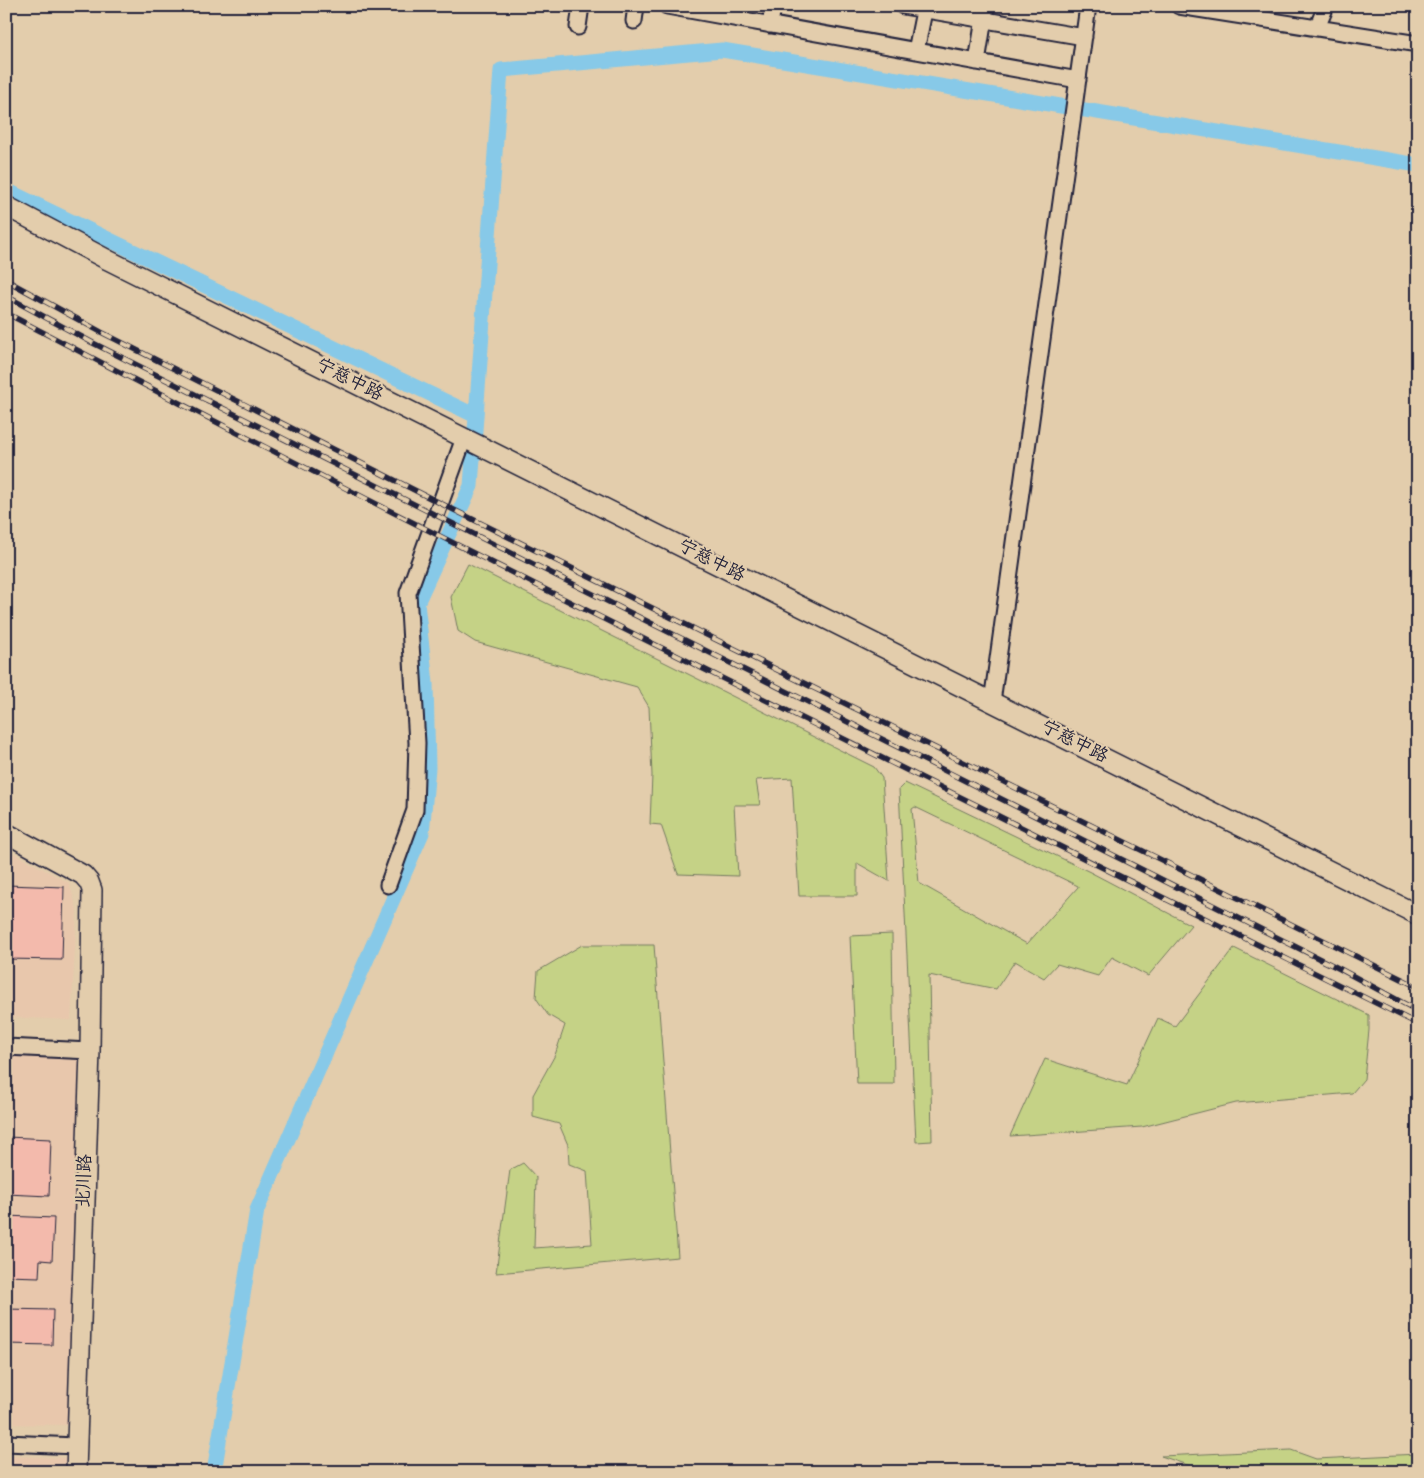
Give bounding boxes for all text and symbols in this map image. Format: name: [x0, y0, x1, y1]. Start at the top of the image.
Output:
street label: 宁慈中路: [312, 354, 386, 407]
street label: 宁慈中路: [674, 535, 748, 588]
street label: 宁慈中路: [1037, 716, 1111, 769]
street label: 北川路: [74, 1154, 97, 1208]

